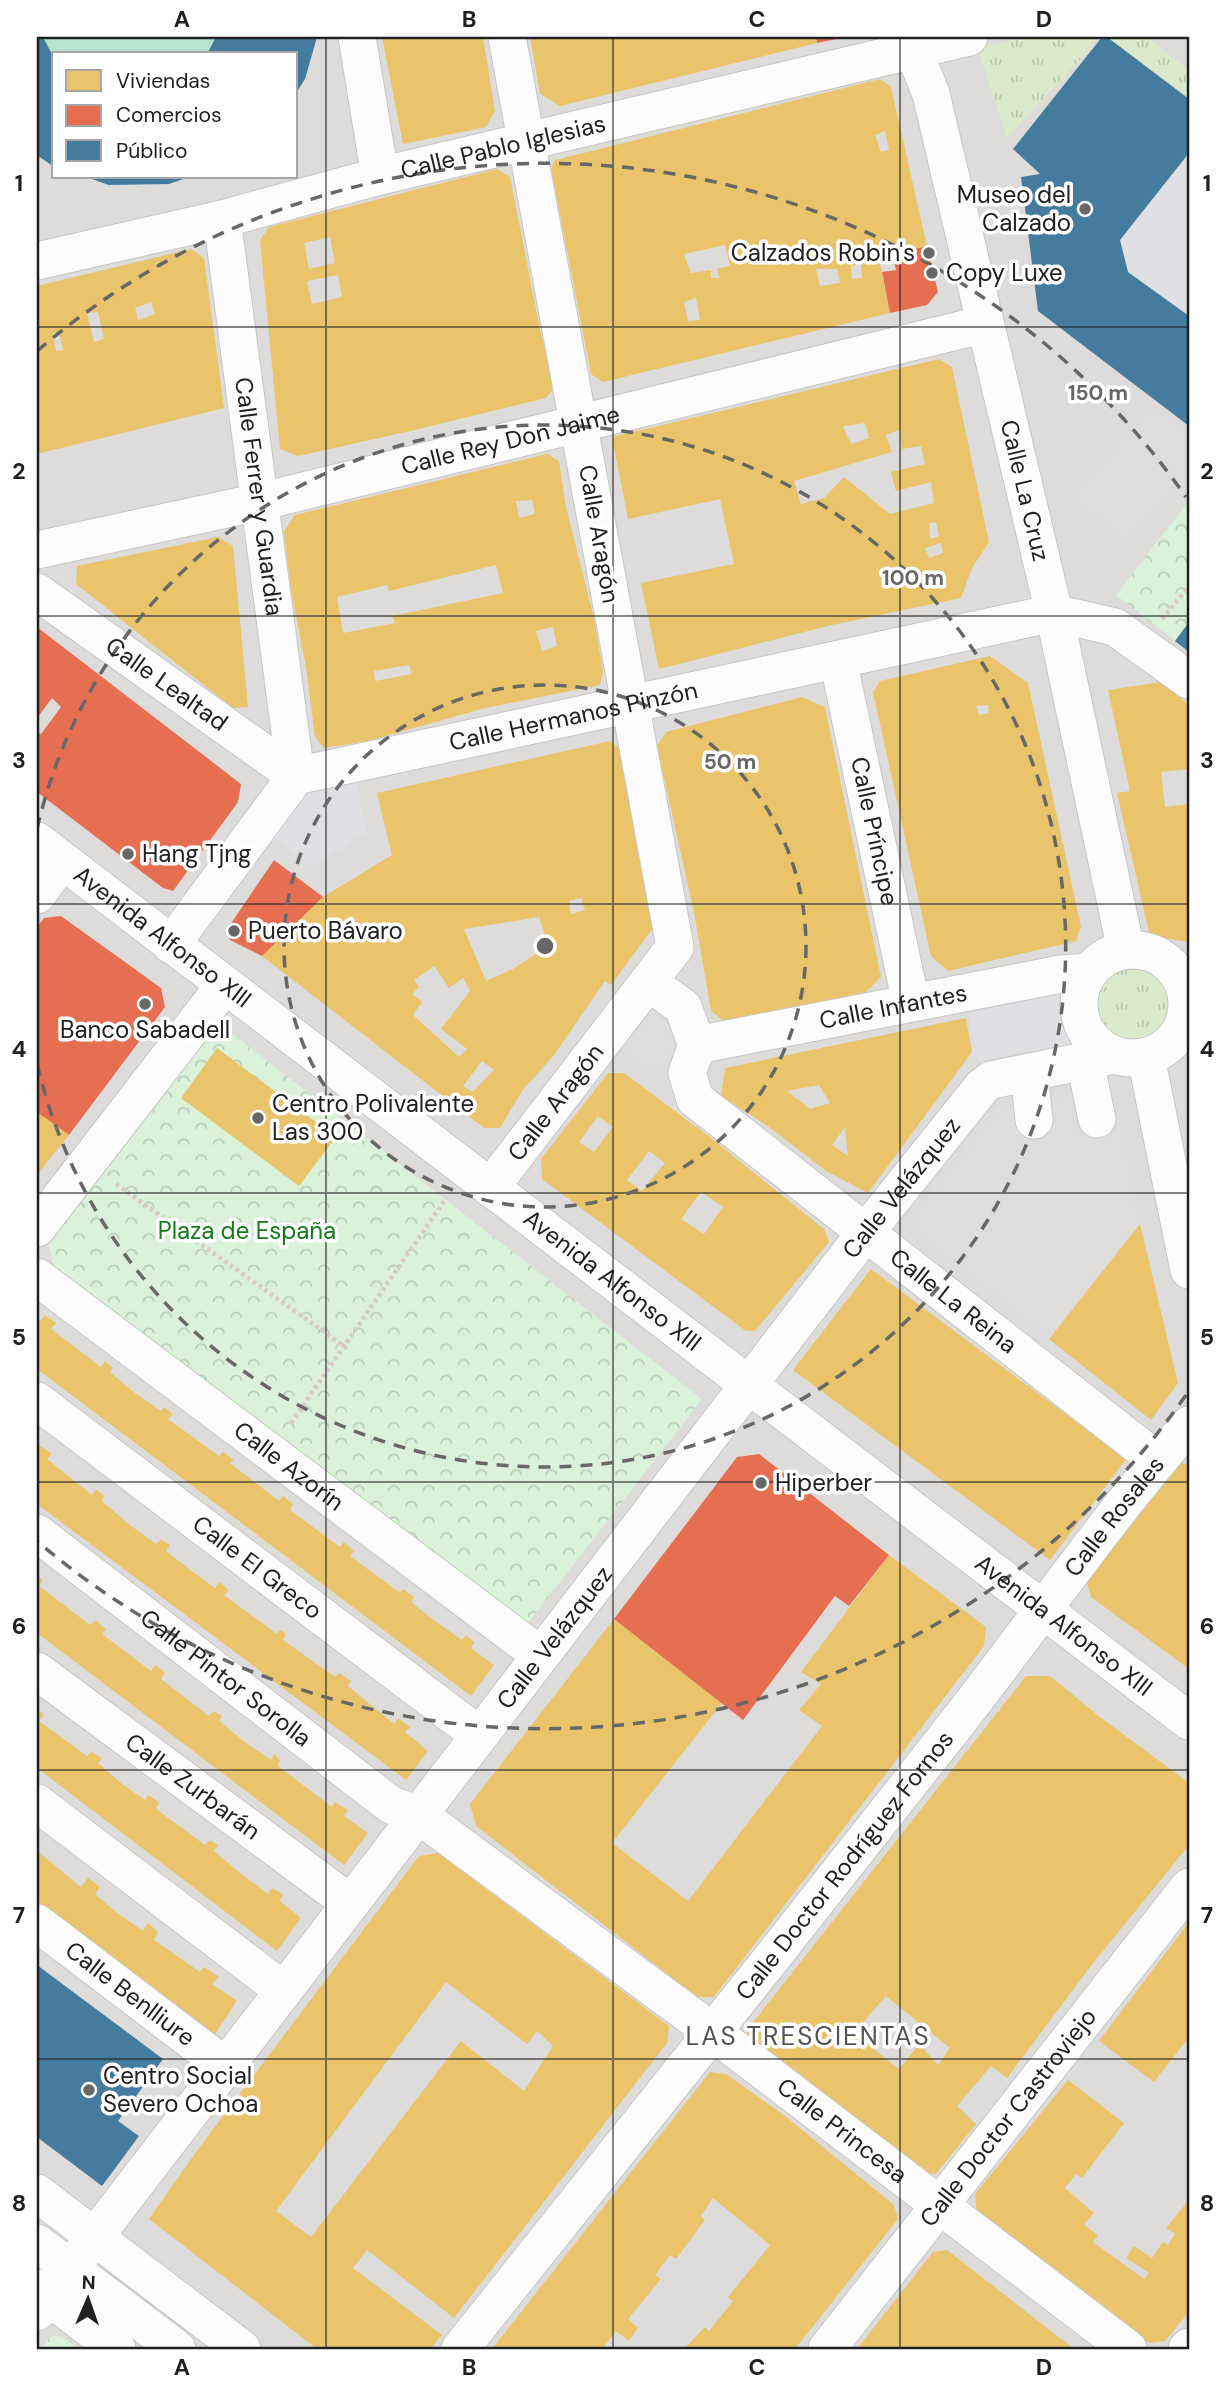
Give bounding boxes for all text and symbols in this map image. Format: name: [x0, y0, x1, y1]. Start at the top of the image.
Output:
text: A: [174, 4, 190, 34]
text: B: [462, 4, 476, 34]
text: C: [749, 4, 765, 34]
text: D: [1036, 4, 1052, 34]
legend: [52, 52, 298, 178]
text: Viviendas: [116, 67, 210, 95]
text: Comercios: [116, 101, 222, 129]
street label: Calle Pablo Iglesias: [398, 107, 609, 186]
text: Público: [116, 137, 188, 165]
text: 1: [15, 168, 23, 198]
text: 1: [1203, 168, 1211, 198]
place label: Museo del Calzado: [957, 179, 1071, 238]
marker: Museo del Calzado: [1077, 201, 1093, 217]
place label: Calzados Robin's: [731, 237, 915, 268]
marker: Calzados Robin's: [921, 245, 937, 261]
place label: Copy Luxe: [946, 257, 1063, 288]
marker: Copy Luxe: [924, 265, 940, 281]
street label: Calle Ferrer y Guardia: [228, 375, 291, 618]
text: 150 m: [1068, 379, 1128, 407]
street label: Calle Rey Don Jaime: [398, 398, 623, 482]
street label: Calle La Cruz: [994, 417, 1057, 564]
text: 2: [12, 456, 26, 486]
text: 2: [1200, 456, 1214, 486]
street label: Calle Aragón: [572, 462, 627, 605]
text: 100 m: [882, 564, 944, 592]
street label: Calle Lealtad: [100, 630, 234, 738]
street label: Calle Hermanos Pinzón: [446, 674, 700, 758]
text: 3: [12, 745, 26, 775]
text: 3: [1200, 745, 1214, 775]
text: 50 m: [704, 748, 756, 776]
street label: Calle Príncipe: [844, 754, 906, 908]
place label: Hang Tjng: [142, 838, 251, 869]
marker: Hang Tjng: [120, 846, 136, 862]
street label: Avenida Alfonso XIII: [68, 859, 258, 1014]
place label: Puerto Bávaro: [248, 915, 403, 946]
marker: Puerto Bávaro: [226, 923, 242, 939]
centre of rings: [533, 934, 557, 958]
street label: Calle Infantes: [817, 977, 970, 1036]
marker: Banco Sabadell: [137, 996, 153, 1012]
place label: Banco Sabadell: [60, 1014, 230, 1045]
text: 4: [12, 1034, 27, 1064]
text: 4: [1200, 1034, 1215, 1064]
street label: Calle Aragón: [500, 1037, 610, 1167]
place label: Centro Polivalente Las 300: [272, 1088, 474, 1147]
marker: Centro Polivalente Las 300: [250, 1110, 266, 1126]
street label: Calle Velázquez: [835, 1111, 967, 1265]
street label: Avenida Alfonso XIII: [518, 1202, 708, 1358]
park label: Plaza de España: [158, 1215, 336, 1246]
street label: Calle La Reina: [884, 1241, 1024, 1360]
text: 5: [12, 1322, 26, 1352]
text: 5: [1200, 1322, 1214, 1352]
street label: Calle Azorín: [228, 1414, 350, 1517]
street label: Calle Rosales: [1057, 1449, 1171, 1583]
place label: Hiperber: [775, 1467, 872, 1498]
marker: Hiperber: [753, 1475, 769, 1491]
street label: Calle El Greco: [186, 1508, 329, 1626]
street label: Avenida Alfonso XIII: [969, 1547, 1159, 1703]
street label: Calle Velázquez: [489, 1560, 619, 1715]
street label: Calle Pintor Sorolla: [134, 1602, 318, 1753]
text: 6: [12, 1611, 26, 1641]
text: 6: [1200, 1611, 1214, 1641]
street label: Calle Doctor Rodríguez Fornos: [729, 1724, 960, 2006]
street label: Calle Zurbarán: [119, 1726, 267, 1846]
text: 7: [13, 1900, 25, 1930]
text: 7: [1201, 1900, 1213, 1930]
street label: Calle Benlliure: [59, 1934, 202, 2053]
street label: Calle Doctor Castroviejo: [913, 2002, 1103, 2233]
district label: LAS TRESCIENTAS: [685, 2019, 931, 2053]
place label: Centro Social Severo Ochoa: [103, 2060, 258, 2119]
street label: Calle Princesa: [771, 2071, 914, 2190]
marker: Centro Social Severo Ochoa: [81, 2082, 97, 2098]
text: 8: [12, 2188, 26, 2218]
text: 8: [1200, 2188, 1214, 2218]
north arrow: [52, 2264, 122, 2334]
text: N: [81, 2270, 96, 2295]
text: A: [174, 2352, 190, 2382]
text: B: [462, 2352, 476, 2382]
text: C: [749, 2352, 765, 2382]
text: D: [1036, 2352, 1052, 2382]

